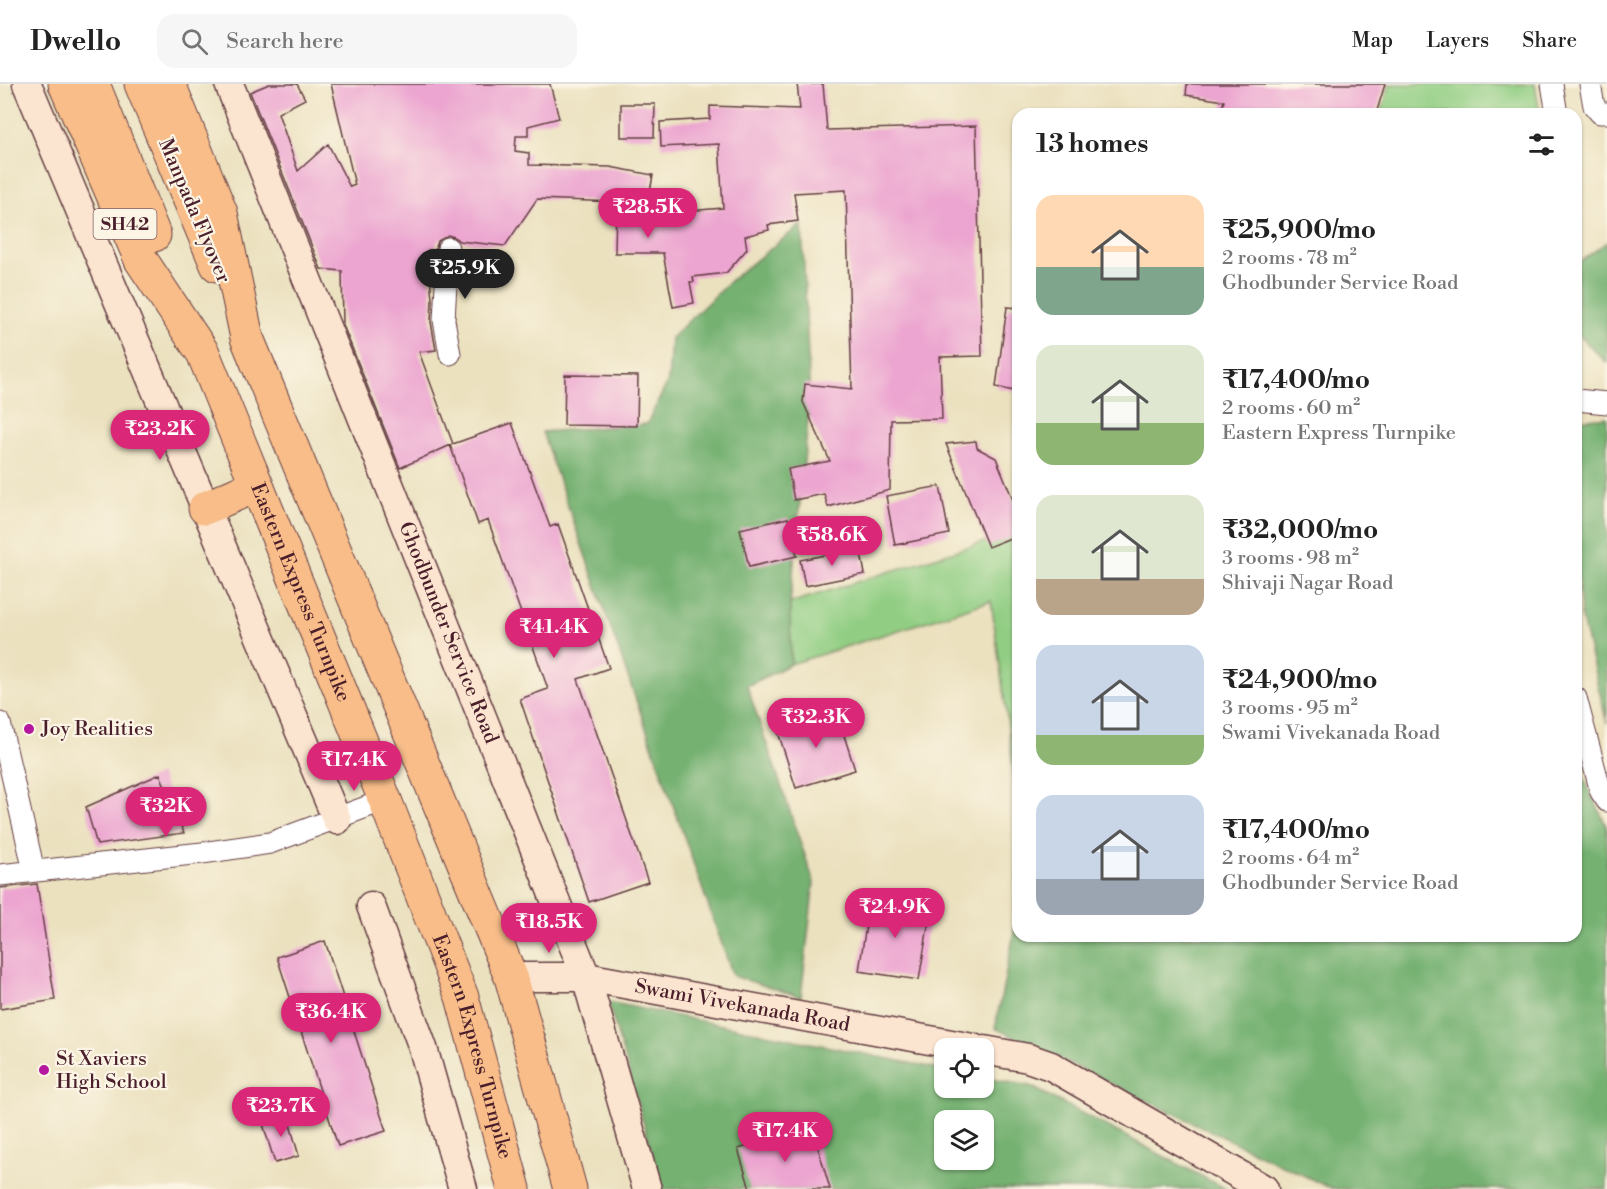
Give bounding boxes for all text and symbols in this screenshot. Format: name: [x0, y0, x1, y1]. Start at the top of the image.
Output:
search box: [157, 14, 577, 68]
text: Dwello: [30, 24, 121, 59]
icon: search: [178, 25, 211, 58]
text: Search here: [226, 28, 344, 55]
text: Map: [1352, 28, 1393, 54]
text: Layers: [1426, 28, 1489, 54]
text: Share: [1522, 28, 1577, 54]
text: 13 homes: [1036, 128, 1148, 160]
icon: filters: [1525, 128, 1558, 161]
street label: Manpada Flyover: [152, 135, 236, 287]
pin: ₹28.5K: [599, 188, 697, 239]
text: ₹28.5K: [612, 195, 684, 220]
road number: SH42: [94, 209, 156, 239]
text: ₹25,900/mo: [1222, 214, 1376, 246]
icon: home: [1084, 219, 1156, 291]
text: 2 rooms · 78 m²: [1222, 246, 1357, 271]
pin: ₹25.9K: [416, 249, 514, 300]
text: ₹25.9K: [429, 256, 501, 281]
text: Ghodbunder Service Road: [1222, 271, 1458, 296]
text: ₹17,400/mo: [1222, 364, 1370, 396]
icon: home: [1084, 369, 1156, 441]
text: 2 rooms · 60 m²: [1222, 396, 1360, 421]
pin: ₹23.2K: [111, 410, 209, 461]
text: ₹23.2K: [125, 417, 195, 442]
text: Eastern Express Turnpike: [1222, 421, 1456, 446]
street label: Eastern Express Turnpike: [245, 479, 356, 705]
text: ₹32,000/mo: [1222, 514, 1378, 546]
pin: ₹58.6K: [783, 516, 881, 567]
street label: Ghodbunder Service Road: [393, 518, 504, 748]
icon: home: [1084, 519, 1156, 591]
text: ₹58.6K: [796, 523, 868, 548]
text: 3 rooms · 98 m²: [1222, 546, 1359, 571]
text: Shivaji Nagar Road: [1222, 571, 1393, 596]
pin: ₹41.4K: [505, 608, 603, 659]
text: ₹41.4K: [519, 615, 589, 640]
text: ₹24,900/mo: [1222, 664, 1378, 696]
icon: home: [1084, 669, 1156, 741]
text: 3 rooms · 95 m²: [1222, 696, 1358, 721]
pin: ₹32.3K: [767, 698, 865, 749]
text: ₹32.3K: [781, 705, 851, 730]
place label: Joy Realities: [40, 717, 153, 742]
text: Swami Vivekanada Road: [1222, 721, 1440, 746]
marker: Joy Realities: [22, 722, 36, 736]
pin: ₹17.4K: [305, 741, 403, 792]
text: ₹17.4K: [321, 748, 387, 773]
pin: ₹32K: [130, 787, 202, 838]
text: ₹32K: [140, 794, 192, 819]
text: ₹17,400/mo: [1222, 814, 1370, 846]
icon: home: [1084, 819, 1156, 891]
text: 2 rooms · 64 m²: [1222, 846, 1359, 871]
text: Ghodbunder Service Road: [1222, 871, 1458, 896]
pin: ₹24.9K: [846, 888, 944, 939]
text: ₹24.9K: [859, 895, 931, 920]
pin: ₹18.5K: [500, 903, 598, 954]
text: ₹18.5K: [515, 910, 583, 935]
street label: Eastern Express Turnpike: [426, 930, 518, 1162]
street label: Swami Vivekanada Road: [633, 974, 853, 1038]
pin: ₹36.4K: [282, 993, 380, 1044]
text: ₹36.4K: [295, 1000, 367, 1025]
map controls: [934, 1038, 994, 1170]
button: locate: [934, 1038, 994, 1098]
place label: St Xaviers High School: [56, 1047, 167, 1095]
marker: St Xaviers High School: [37, 1063, 51, 1077]
pin: ₹23.7K: [232, 1087, 330, 1138]
text: ₹23.7K: [246, 1094, 316, 1119]
button: layers: [934, 1110, 994, 1170]
pin: ₹17.4K: [736, 1112, 834, 1163]
text: ₹17.4K: [752, 1119, 818, 1144]

